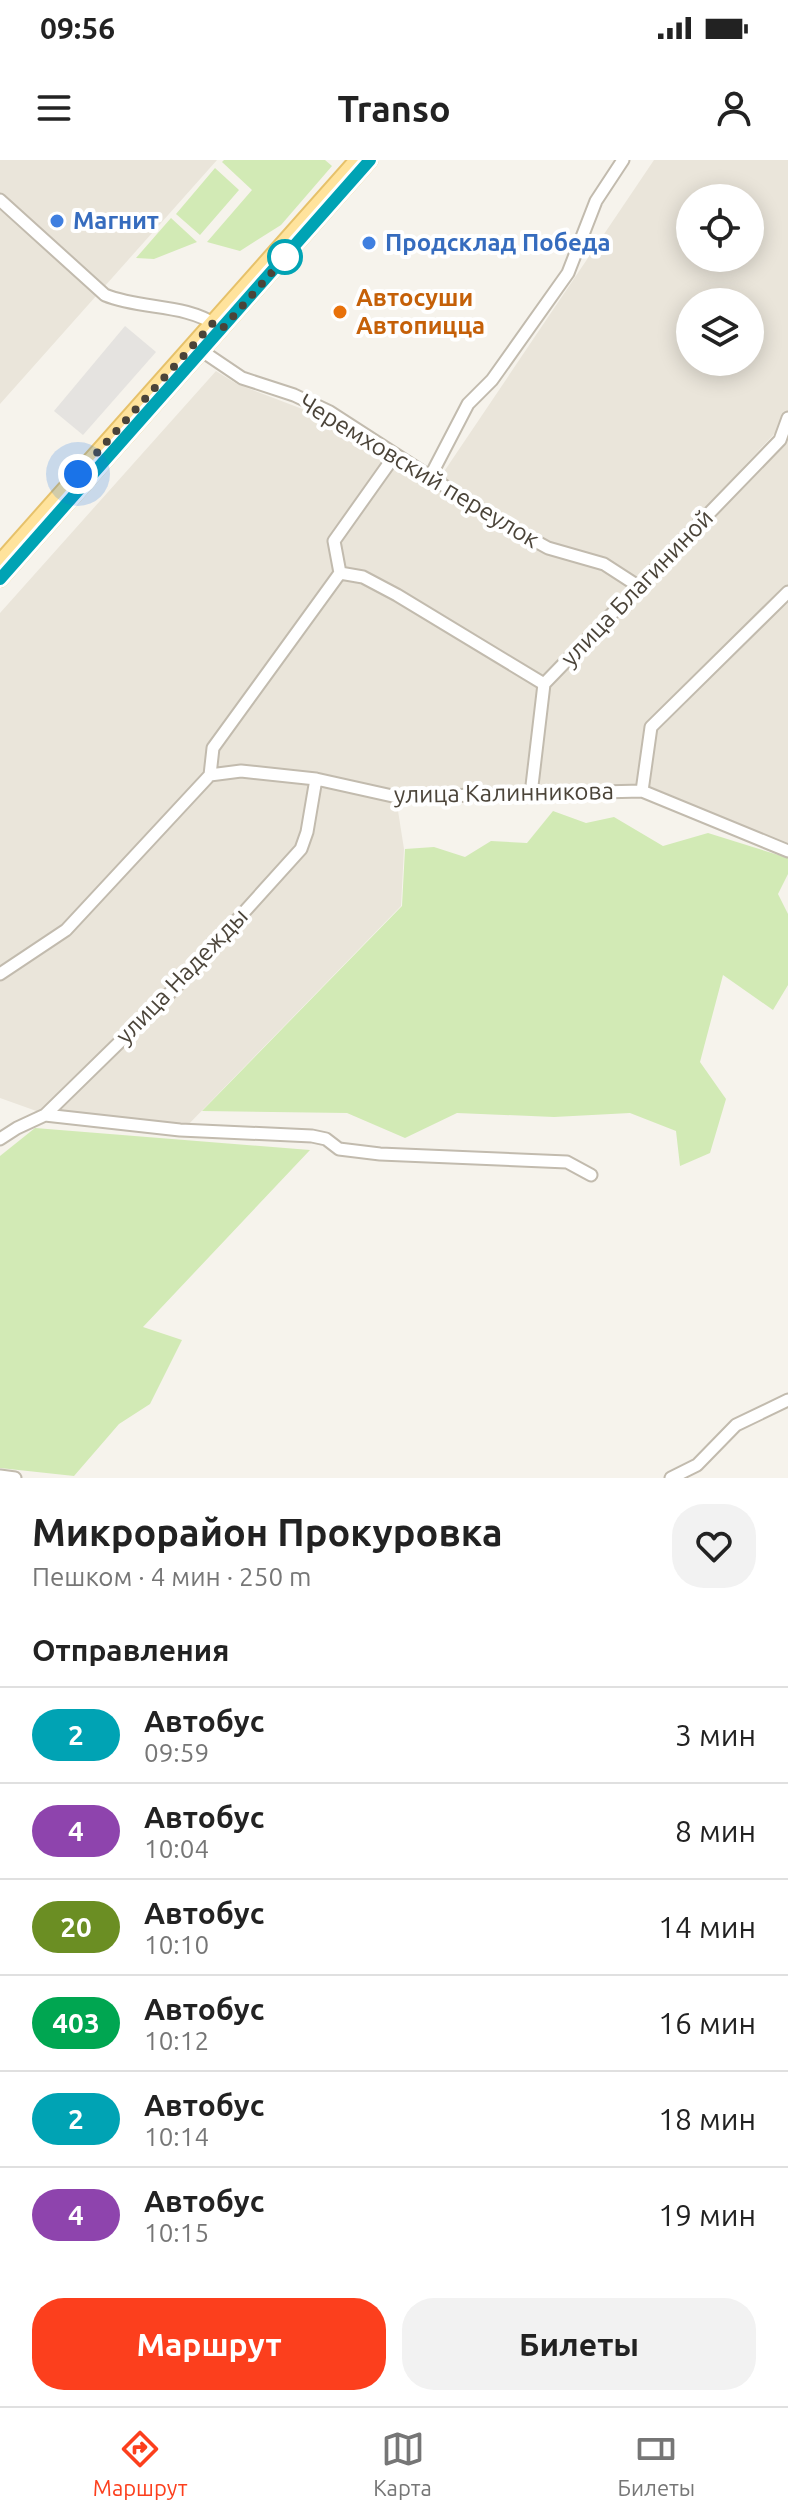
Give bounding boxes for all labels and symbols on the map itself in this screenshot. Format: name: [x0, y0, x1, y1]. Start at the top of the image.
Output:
place label: Магнит: [73, 207, 159, 234]
marker: Магнит: [48, 212, 66, 230]
place label: Продсклад Победа: [385, 229, 611, 256]
marker: Продсклад Победа: [360, 234, 378, 252]
unlabelled marker: [268, 240, 302, 274]
place label: Автосуши Автопицца: [356, 284, 485, 339]
marker: Автосуши Автопицца: [331, 303, 349, 321]
street label: Черемховский переулок: [294, 388, 544, 553]
your location: [58, 454, 98, 494]
street label: улица Благининой: [555, 504, 718, 671]
street label: улица Калинникова: [394, 777, 614, 808]
street label: улица Надежды: [110, 902, 253, 1049]

